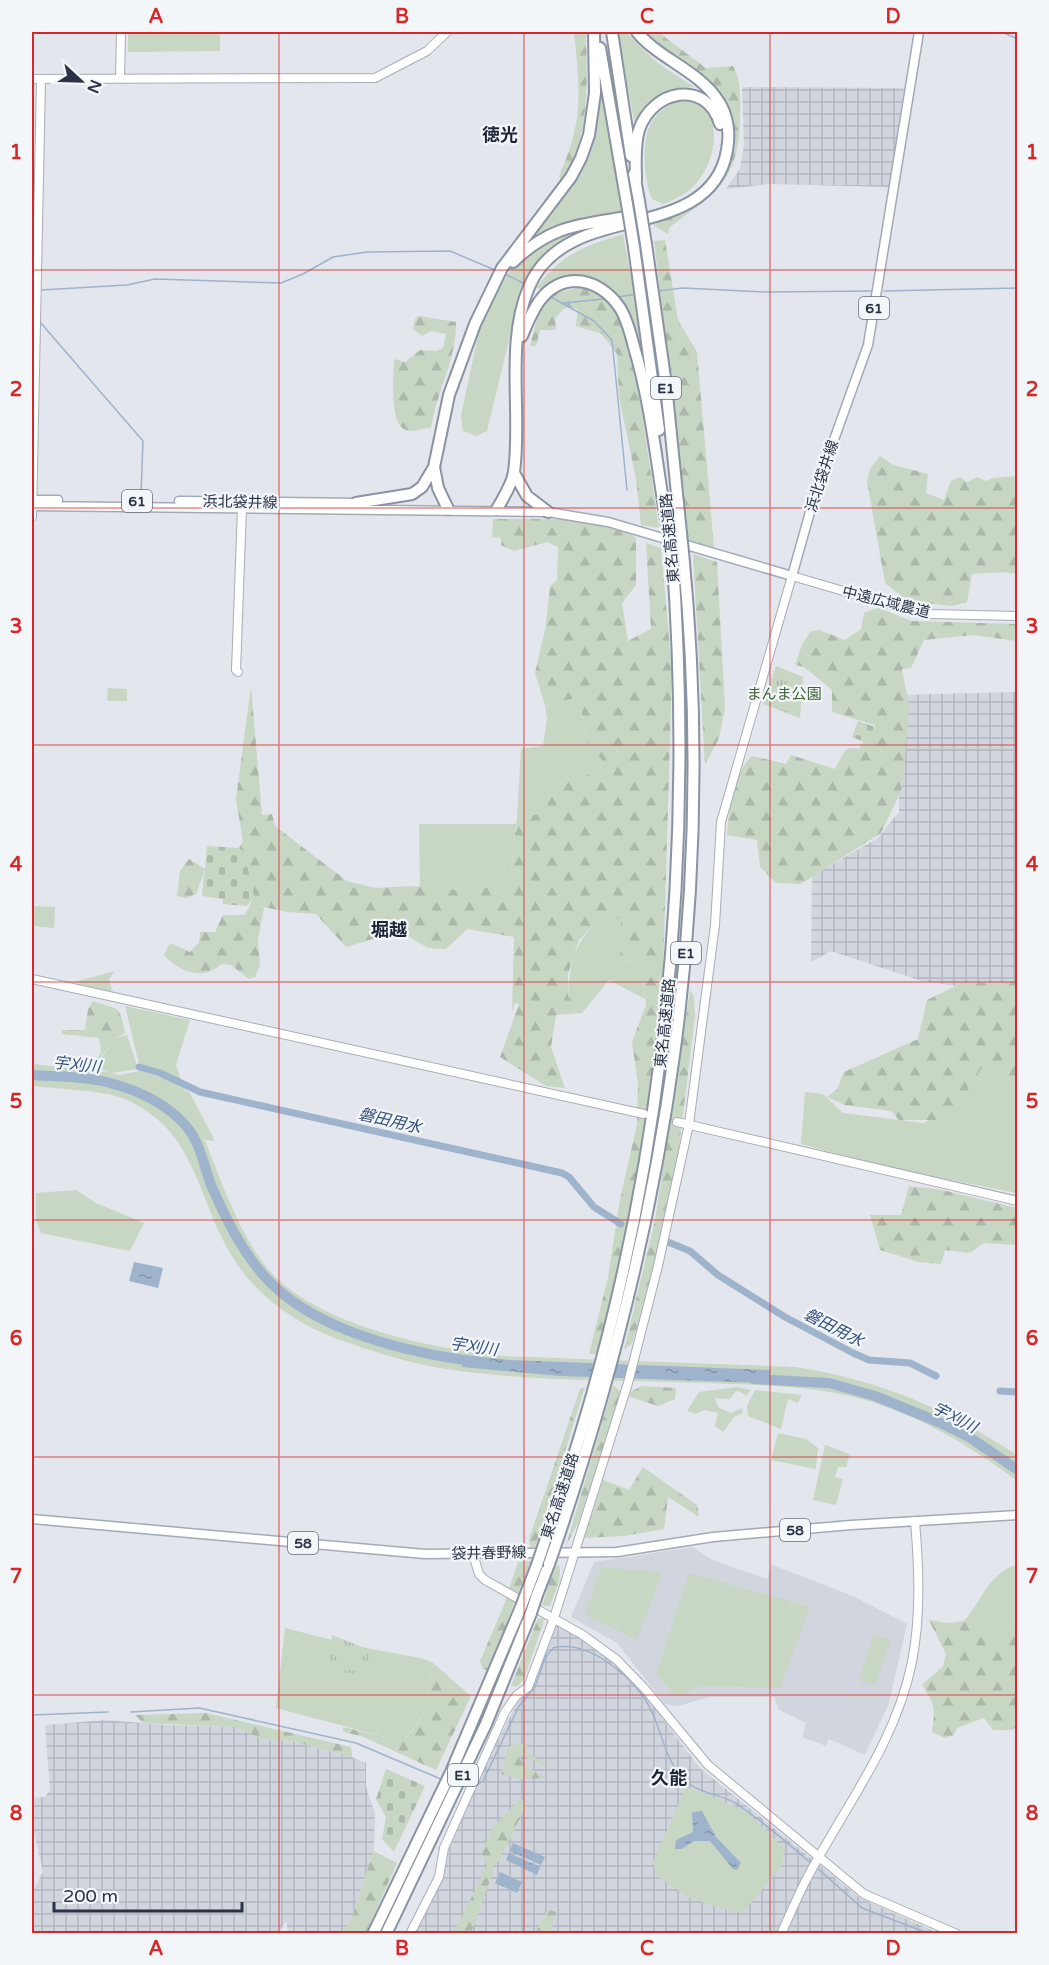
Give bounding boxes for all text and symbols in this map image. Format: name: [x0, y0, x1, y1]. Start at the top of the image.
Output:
text: A: [149, 5, 164, 29]
text: B: [395, 5, 409, 29]
text: C: [640, 5, 654, 29]
text: D: [885, 5, 901, 29]
north arrow: [51, 51, 111, 111]
text: N: [82, 77, 106, 96]
district label: 徳光: [482, 124, 518, 146]
text: 1: [10, 141, 22, 165]
text: 1: [1026, 141, 1038, 165]
road number: 61: [859, 297, 889, 319]
road number: E1: [651, 377, 681, 399]
text: 2: [10, 378, 22, 402]
text: 2: [1026, 378, 1038, 402]
street label: 浜北袋井線: [802, 438, 842, 514]
road number: 61: [122, 490, 152, 512]
street label: 浜北袋井線: [202, 492, 278, 512]
street label: 東名高速道路: [657, 492, 683, 584]
street label: 中遠広域農道: [840, 582, 932, 622]
text: 3: [10, 615, 22, 639]
text: 3: [1026, 615, 1038, 639]
park label: まんま公園: [746, 685, 822, 703]
text: 4: [10, 853, 23, 877]
text: 4: [1026, 853, 1039, 877]
district label: 堀越: [371, 919, 407, 941]
road number: E1: [671, 942, 701, 964]
street label: 東名高速道路: [651, 977, 679, 1069]
water label: 宇刈川: [52, 1053, 104, 1078]
text: 5: [10, 1090, 22, 1114]
text: 5: [1026, 1090, 1038, 1114]
water label: 磐田用水: [356, 1104, 425, 1138]
water label: 磐田用水: [800, 1304, 868, 1352]
text: 6: [10, 1327, 22, 1351]
text: 6: [1026, 1327, 1038, 1351]
water label: 宇刈川: [449, 1334, 501, 1361]
water label: 宇刈川: [929, 1398, 982, 1439]
street label: 東名高速道路: [538, 1450, 582, 1542]
road number: 58: [780, 1519, 810, 1541]
road number: 58: [288, 1532, 318, 1554]
street label: 袋井春野線: [451, 1543, 527, 1563]
text: 7: [10, 1565, 22, 1589]
text: 7: [1026, 1565, 1038, 1589]
road number: E1: [448, 1764, 478, 1786]
district label: 久能: [651, 1767, 687, 1789]
text: 8: [10, 1802, 22, 1826]
text: 8: [1026, 1802, 1038, 1826]
scale bar: [54, 1875, 242, 1913]
text: 200 m: [63, 1885, 118, 1907]
text: A: [149, 1937, 164, 1961]
text: B: [395, 1937, 409, 1961]
text: C: [640, 1937, 654, 1961]
text: D: [885, 1937, 901, 1961]

